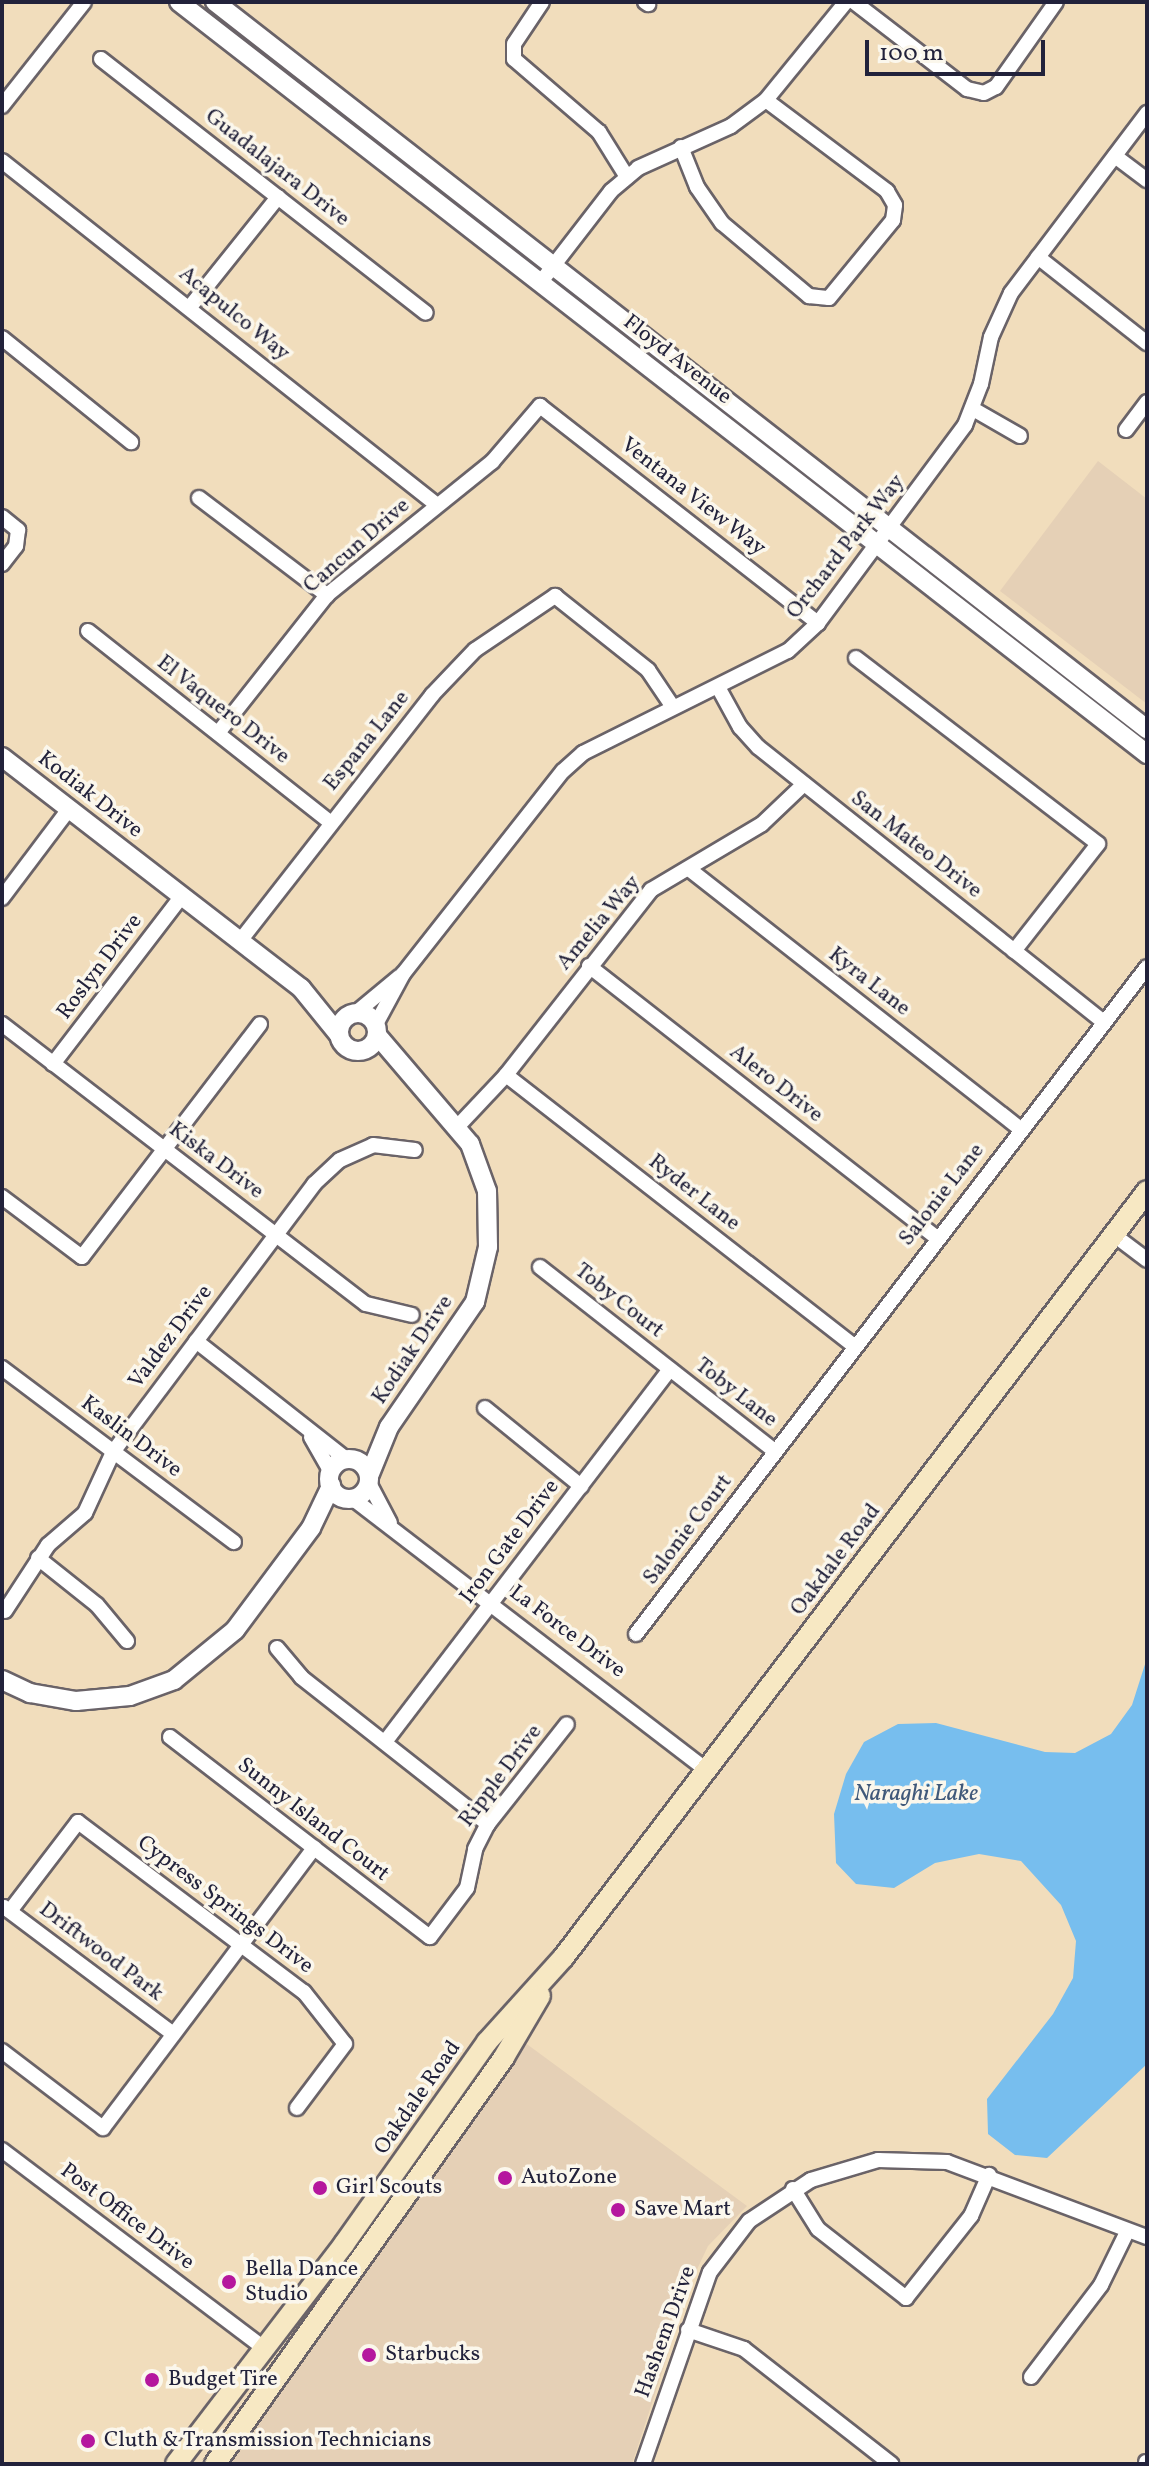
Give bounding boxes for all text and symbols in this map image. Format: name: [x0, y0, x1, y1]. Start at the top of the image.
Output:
scale bar: [869, 24, 1049, 74]
text: 100 m: [879, 37, 944, 71]
street label: Guadalajara Drive: [200, 103, 354, 233]
street label: Acapulco Way: [173, 261, 295, 367]
street label: Floyd Avenue: [617, 309, 737, 411]
street label: Ventana View Way: [614, 432, 772, 562]
street label: Orchard Park Way: [781, 469, 911, 625]
street label: Cancun Drive: [299, 493, 415, 599]
street label: El Vaquero Drive: [151, 650, 295, 770]
street label: Espana Lane: [319, 685, 415, 797]
street label: Kodiak Drive: [32, 746, 148, 844]
street label: San Mateo Drive: [845, 785, 987, 905]
street label: Amelia Way: [551, 870, 647, 976]
street label: Roslyn Drive: [52, 909, 148, 1025]
street label: Kyra Lane: [823, 942, 915, 1022]
street label: Alero Drive: [724, 1039, 828, 1129]
street label: Kiska Drive: [163, 1117, 269, 1205]
street label: Salonie Lane: [894, 1138, 990, 1252]
street label: Ryder Lane: [643, 1149, 745, 1237]
street label: Toby Court: [569, 1258, 669, 1344]
street label: Valdez Drive: [124, 1280, 218, 1394]
street label: Kodiak Drive: [367, 1290, 459, 1410]
street label: Toby Lane: [689, 1353, 783, 1433]
street label: Kaslin Drive: [75, 1390, 187, 1484]
street label: Salonie Court: [638, 1470, 738, 1590]
street label: Iron Gate Drive: [455, 1475, 565, 1609]
street label: Oakdale Road: [785, 1499, 887, 1621]
street label: La Force Drive: [504, 1580, 630, 1684]
street label: Ripple Drive: [454, 1719, 548, 1833]
street label: Sunny Island Court: [231, 1752, 395, 1888]
water label: Naraghi Lake: [854, 1781, 978, 1809]
street label: Cypress Springs Drive: [132, 1830, 318, 1980]
street label: Driftwood Park: [34, 1897, 168, 2007]
street label: Oakdale Road: [369, 2036, 467, 2160]
street label: Post Office Drive: [55, 2158, 199, 2276]
place label: AutoZone: [521, 2165, 617, 2191]
marker: AutoZone: [496, 2169, 514, 2187]
place label: Girl Scouts: [336, 2175, 442, 2201]
marker: Girl Scouts: [311, 2179, 329, 2197]
place label: Save Mart: [634, 2197, 731, 2223]
marker: Save Mart: [609, 2201, 627, 2219]
place label: Bella Dance Studio: [245, 2256, 358, 2308]
street label: Hashem Drive: [630, 2263, 702, 2401]
marker: Bella Dance Studio: [220, 2273, 238, 2291]
place label: Starbucks: [385, 2342, 480, 2368]
marker: Starbucks: [360, 2346, 378, 2364]
place label: Budget Tire: [168, 2367, 278, 2393]
marker: Budget Tire: [143, 2371, 161, 2389]
place label: Cluth & Transmission Technicians: [104, 2428, 433, 2454]
marker: Cluth & Transmission Technicians: [79, 2432, 97, 2450]

